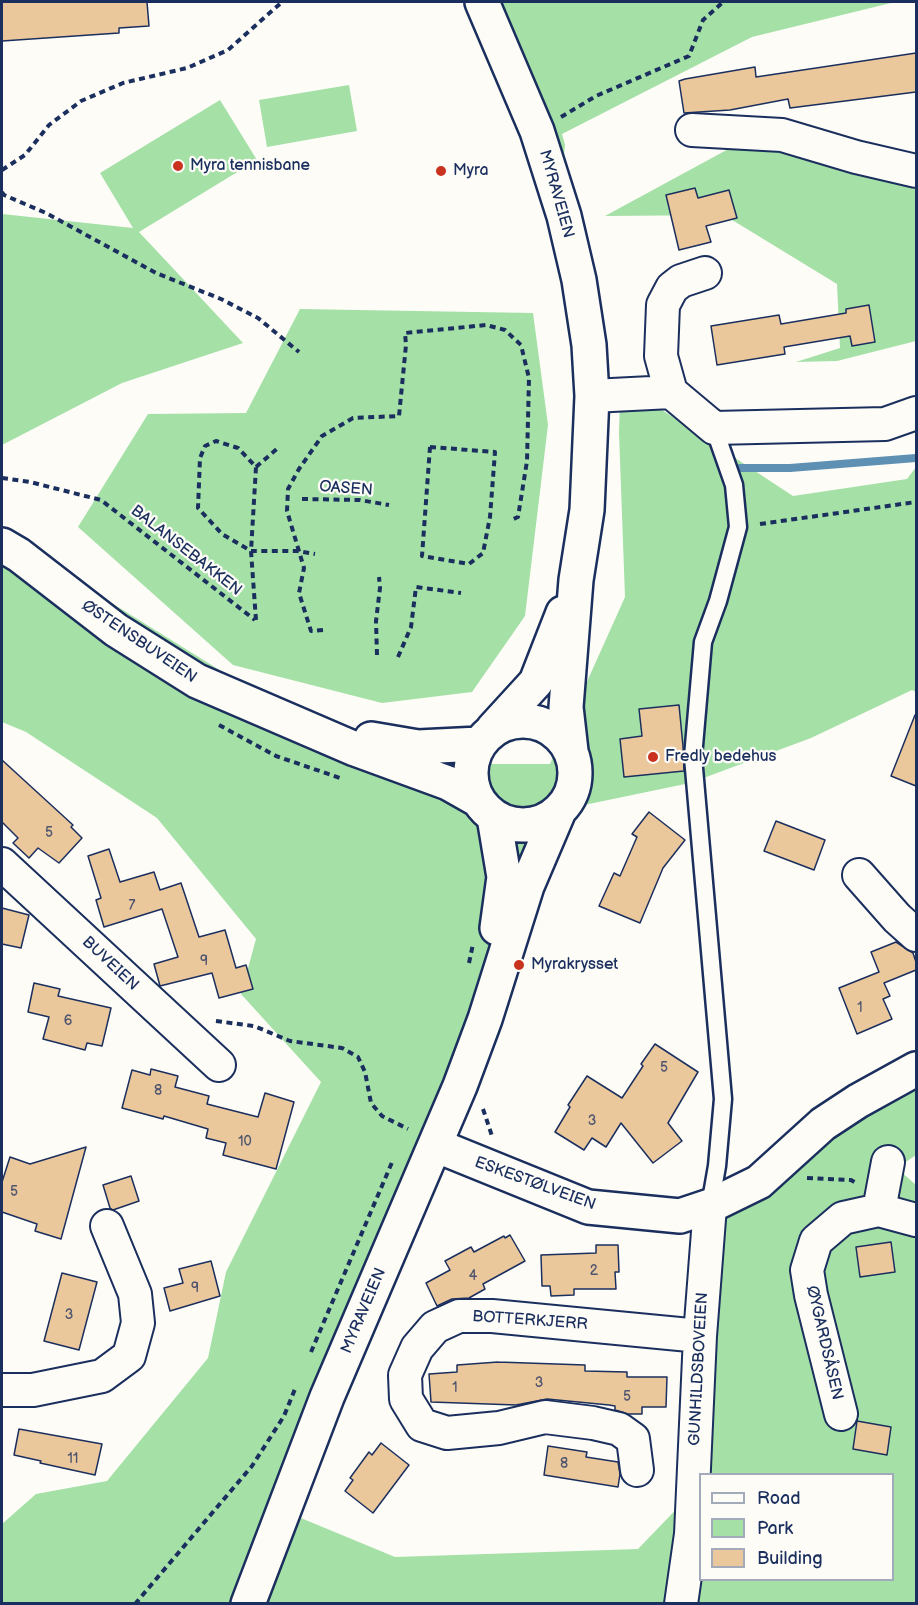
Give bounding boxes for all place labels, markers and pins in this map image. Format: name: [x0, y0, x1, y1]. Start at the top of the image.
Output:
place label: Myra tennisbane: [190, 156, 310, 176]
marker: Myra tennisbane: [171, 159, 185, 173]
place label: Myra: [453, 161, 489, 181]
marker: Myra: [434, 164, 448, 178]
place label: Fredly bedehus: [665, 747, 777, 767]
marker: Fredly bedehus: [646, 750, 660, 764]
place label: Myrakrysset: [531, 955, 618, 975]
marker: Myrakrysset: [512, 958, 526, 972]

